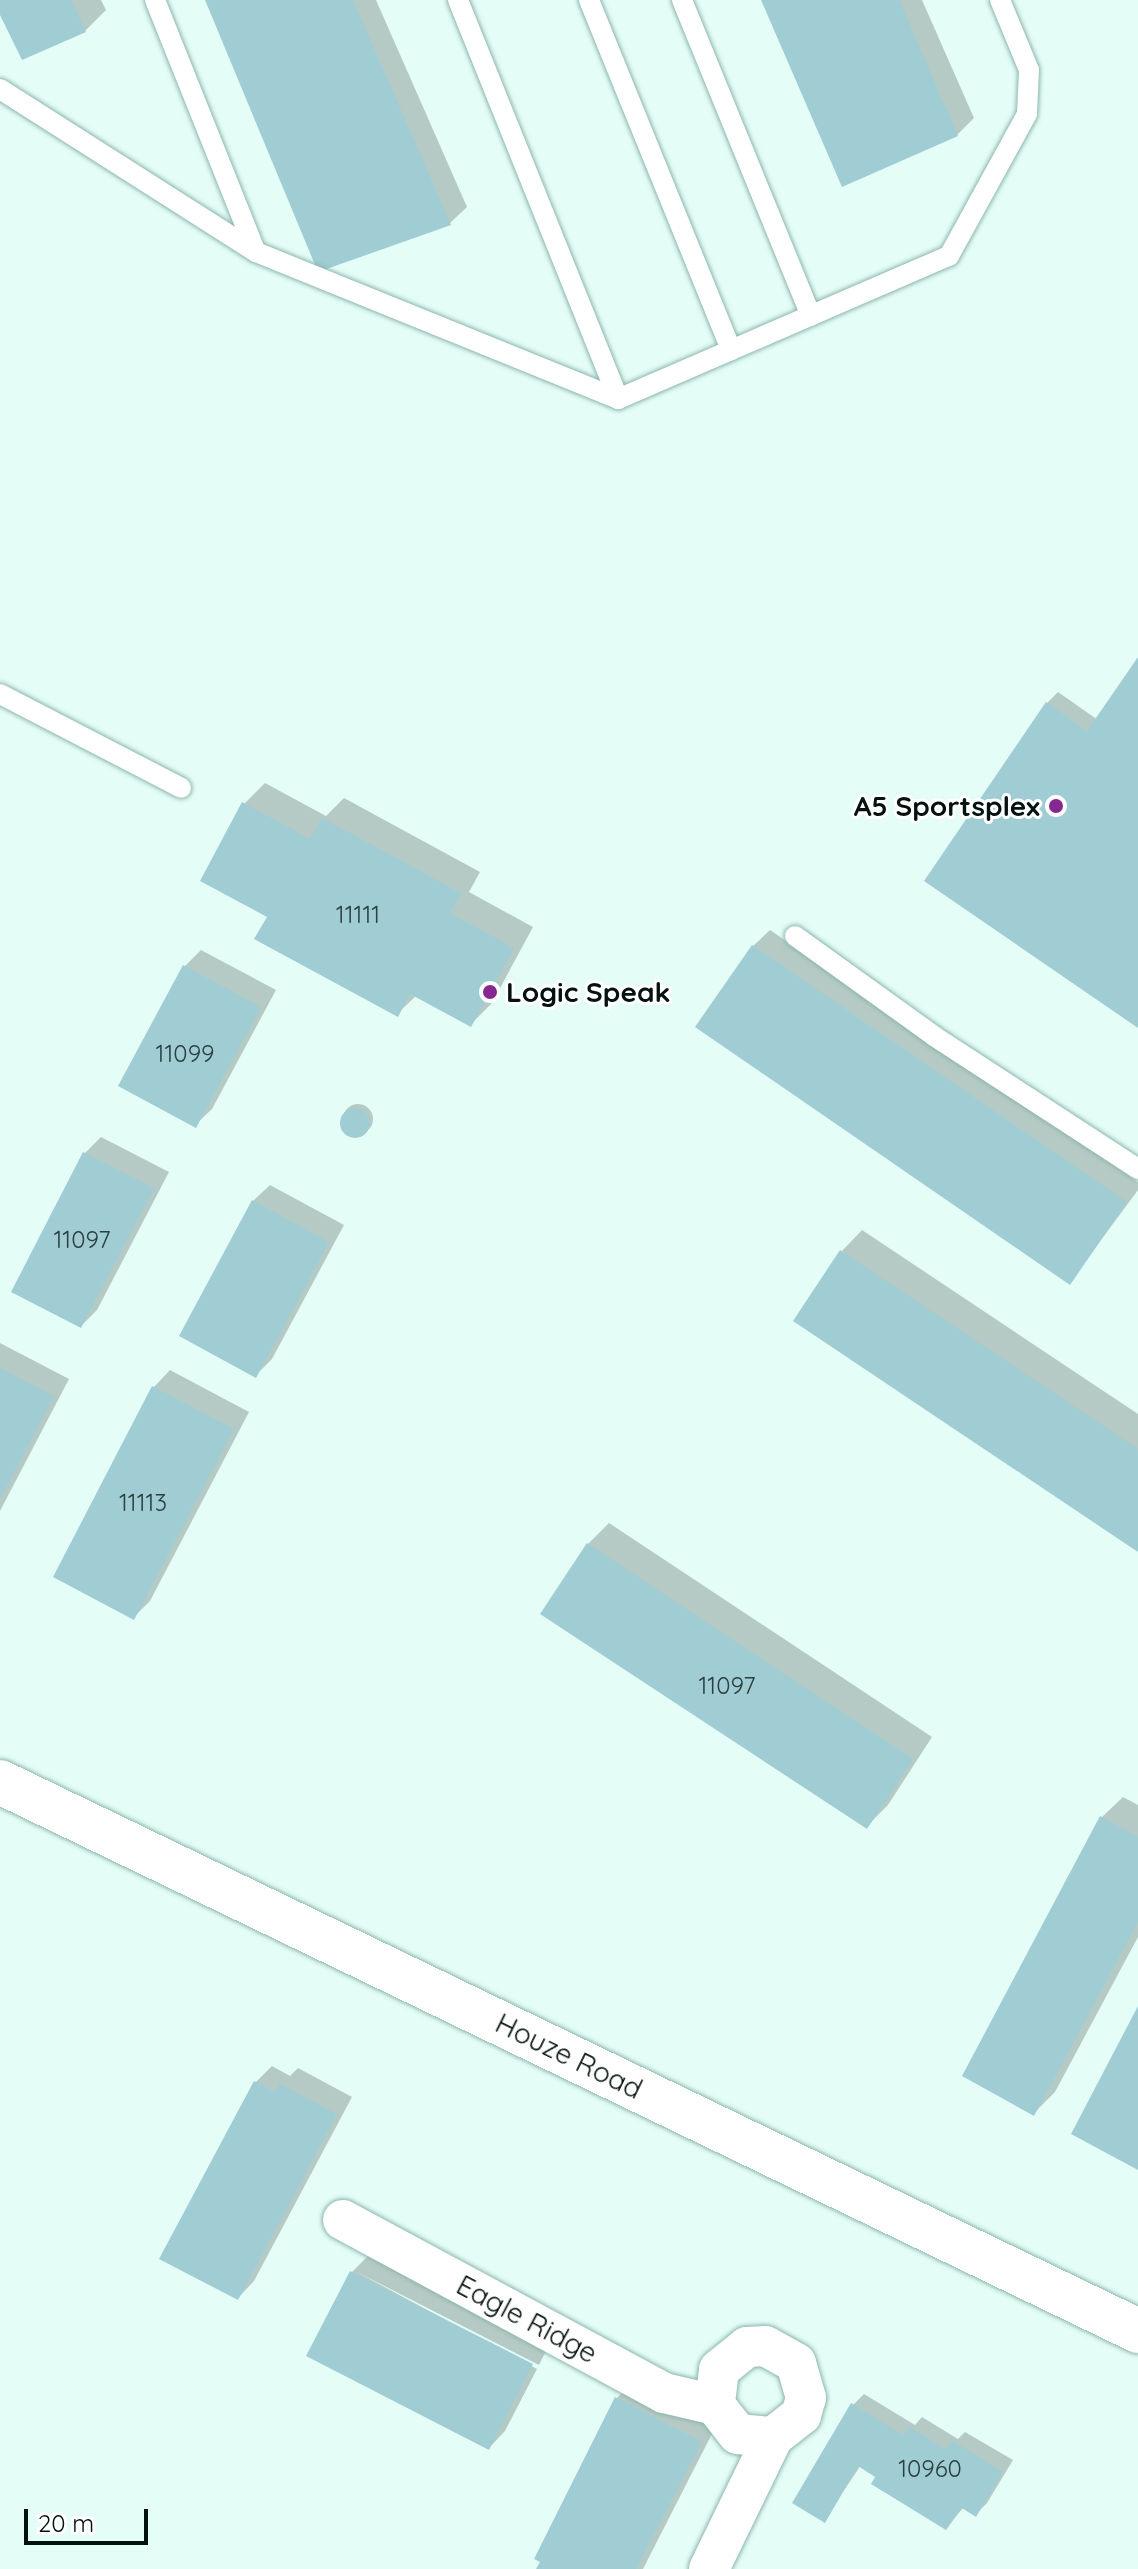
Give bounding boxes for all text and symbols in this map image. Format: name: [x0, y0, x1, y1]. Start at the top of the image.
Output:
place label: A5 Sportsplex: [854, 789, 1040, 823]
marker: A5 Sportsplex: [1047, 797, 1065, 815]
house number: 11111: [336, 901, 380, 929]
place label: Logic Speak: [506, 975, 671, 1009]
marker: Logic Speak: [481, 983, 499, 1001]
house number: 11099: [156, 1040, 214, 1068]
house number: 11097: [53, 1226, 111, 1254]
house number: 11113: [119, 1489, 167, 1517]
house number: 11097: [698, 1672, 756, 1700]
street label: Houze Road: [490, 2006, 648, 2106]
street label: Eagle Ridge: [451, 2268, 603, 2370]
house number: 10960: [898, 2455, 962, 2483]
scale bar: [28, 2493, 152, 2543]
text: 20 m: [38, 2508, 94, 2538]

